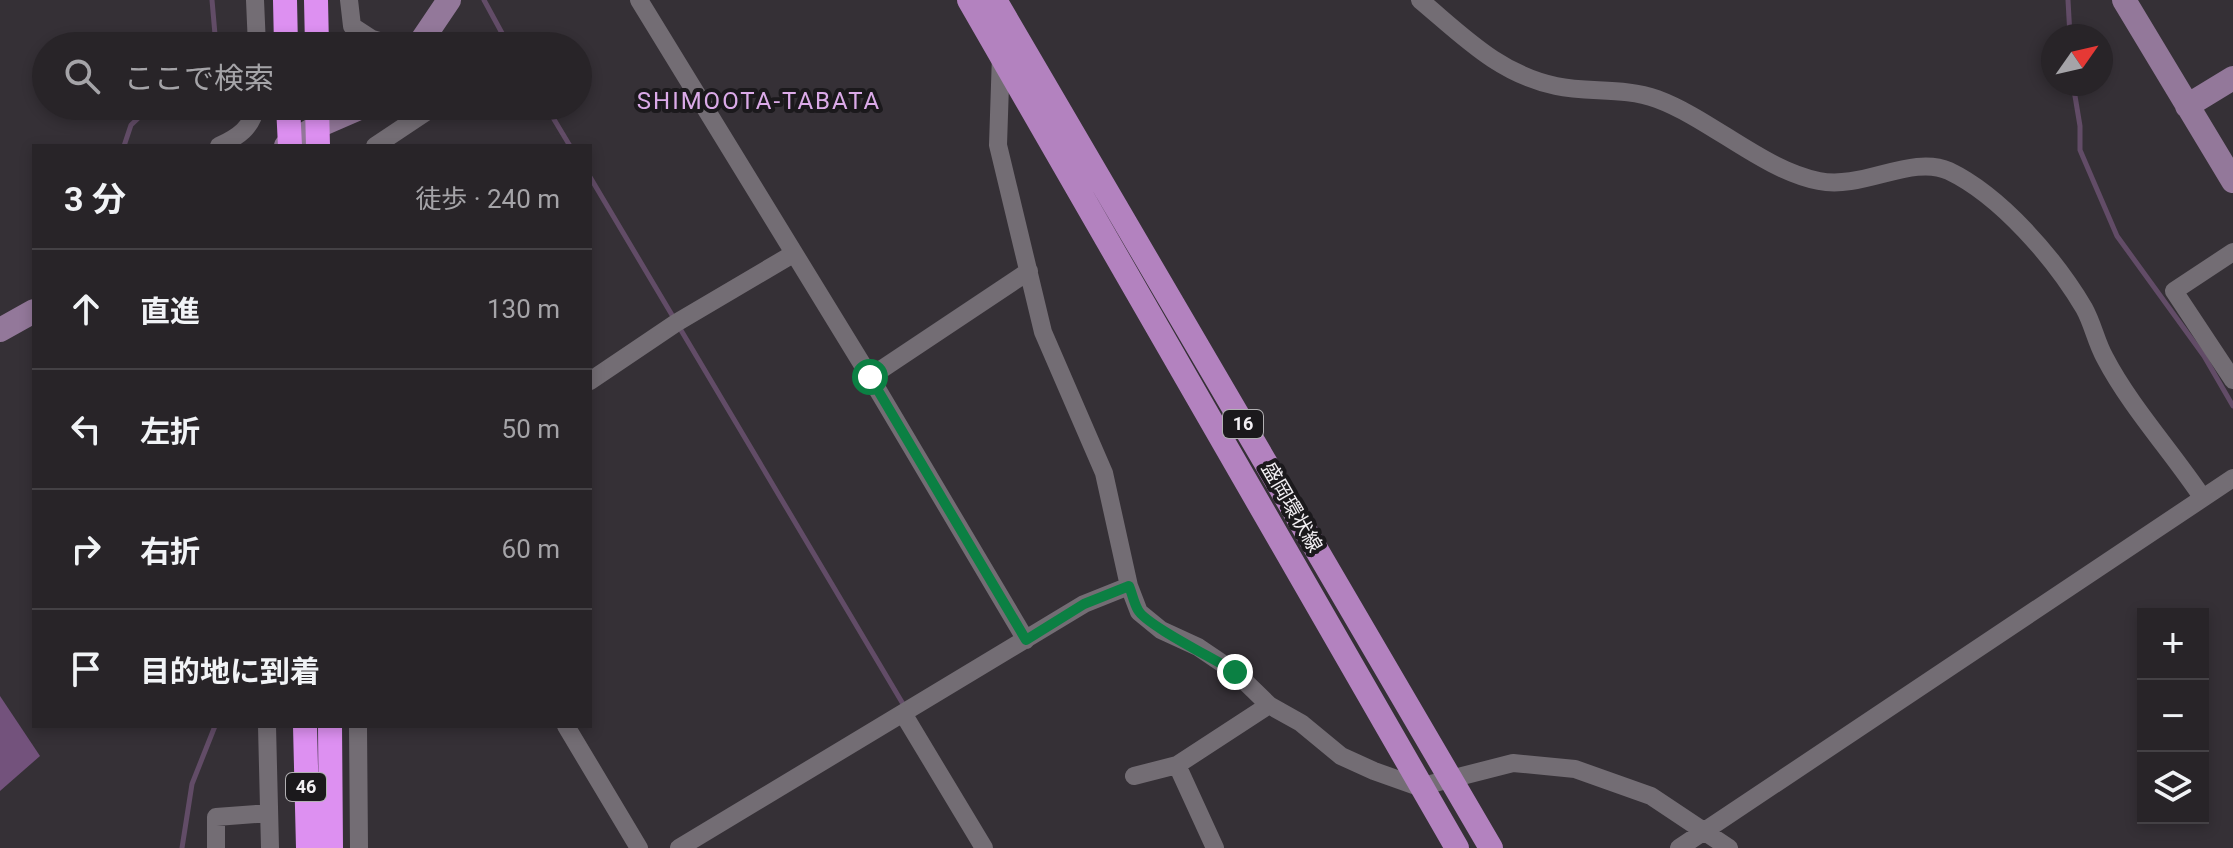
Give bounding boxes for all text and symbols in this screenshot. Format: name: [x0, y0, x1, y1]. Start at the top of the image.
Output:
north arrow: [2041, 24, 2113, 96]
search box: [32, 32, 592, 120]
icon: search: [60, 54, 104, 98]
text: ここで検索: [124, 61, 274, 96]
district label: SHIMOOTA-TABATA: [637, 87, 881, 115]
text: 3 分: [64, 179, 126, 219]
text: 徒歩 · 240 m: [415, 184, 560, 214]
icon: ahead: [64, 287, 108, 331]
text: 直進: [140, 294, 200, 329]
text: 130 m: [487, 294, 560, 324]
route start: [852, 359, 888, 395]
icon: left: [64, 407, 108, 451]
road number: 16: [1223, 410, 1263, 438]
text: 左折: [140, 414, 200, 449]
text: 50 m: [502, 414, 560, 444]
street label: 盛岡環状線: [1257, 458, 1327, 556]
icon: right: [64, 527, 108, 571]
text: 右折: [140, 534, 200, 569]
text: 60 m: [502, 534, 560, 564]
map controls: [2137, 608, 2209, 824]
button: +: [2137, 608, 2209, 680]
icon: arrive: [64, 647, 108, 691]
text: 目的地に到着: [140, 654, 320, 689]
route end: [1217, 654, 1253, 690]
button: −: [2137, 680, 2209, 752]
button: layers: [2137, 752, 2209, 824]
road number: 46: [286, 773, 326, 801]

